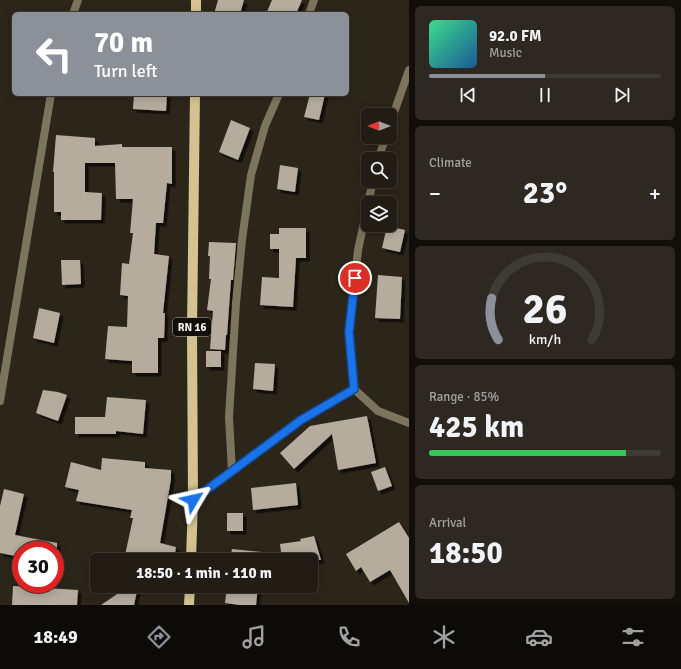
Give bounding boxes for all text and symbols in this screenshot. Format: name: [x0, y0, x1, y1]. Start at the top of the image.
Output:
text: 70 m: [94, 26, 153, 60]
text: 92.0 FM: [489, 27, 541, 45]
icon: left: [28, 28, 80, 80]
text: Music: [489, 45, 522, 61]
text: Turn left: [94, 60, 157, 82]
icon: previous: [457, 84, 479, 106]
icon: pause: [534, 84, 556, 106]
icon: next: [611, 84, 633, 106]
north arrow: [361, 108, 397, 144]
map controls: [361, 108, 397, 232]
button: search: [361, 152, 397, 188]
text: Climate: [429, 155, 472, 171]
text: 23°: [523, 175, 567, 212]
text: −: [429, 180, 441, 207]
text: +: [649, 180, 661, 207]
button: layers: [361, 196, 397, 232]
pin: [338, 261, 372, 295]
icon: arrive: [344, 267, 366, 289]
text: 26: [523, 284, 567, 335]
road number: RN 16: [173, 318, 211, 336]
text: km/h: [529, 331, 561, 348]
text: Range · 85%: [429, 389, 499, 405]
text: 425 km: [429, 409, 524, 446]
position arrow: [172, 479, 214, 521]
text: Arrival: [429, 515, 466, 531]
text: 18:50: [429, 535, 503, 572]
speed limit sign: 30: [12, 541, 64, 593]
text: 18:50 · 1 min · 110 m: [136, 564, 272, 582]
icon: directions: [145, 623, 173, 651]
icon: music: [240, 623, 268, 651]
icon: phone: [335, 623, 363, 651]
icon: climate: [430, 623, 458, 651]
icon: car: [525, 623, 553, 651]
icon: filters: [619, 623, 647, 651]
text: 18:49: [33, 626, 78, 648]

